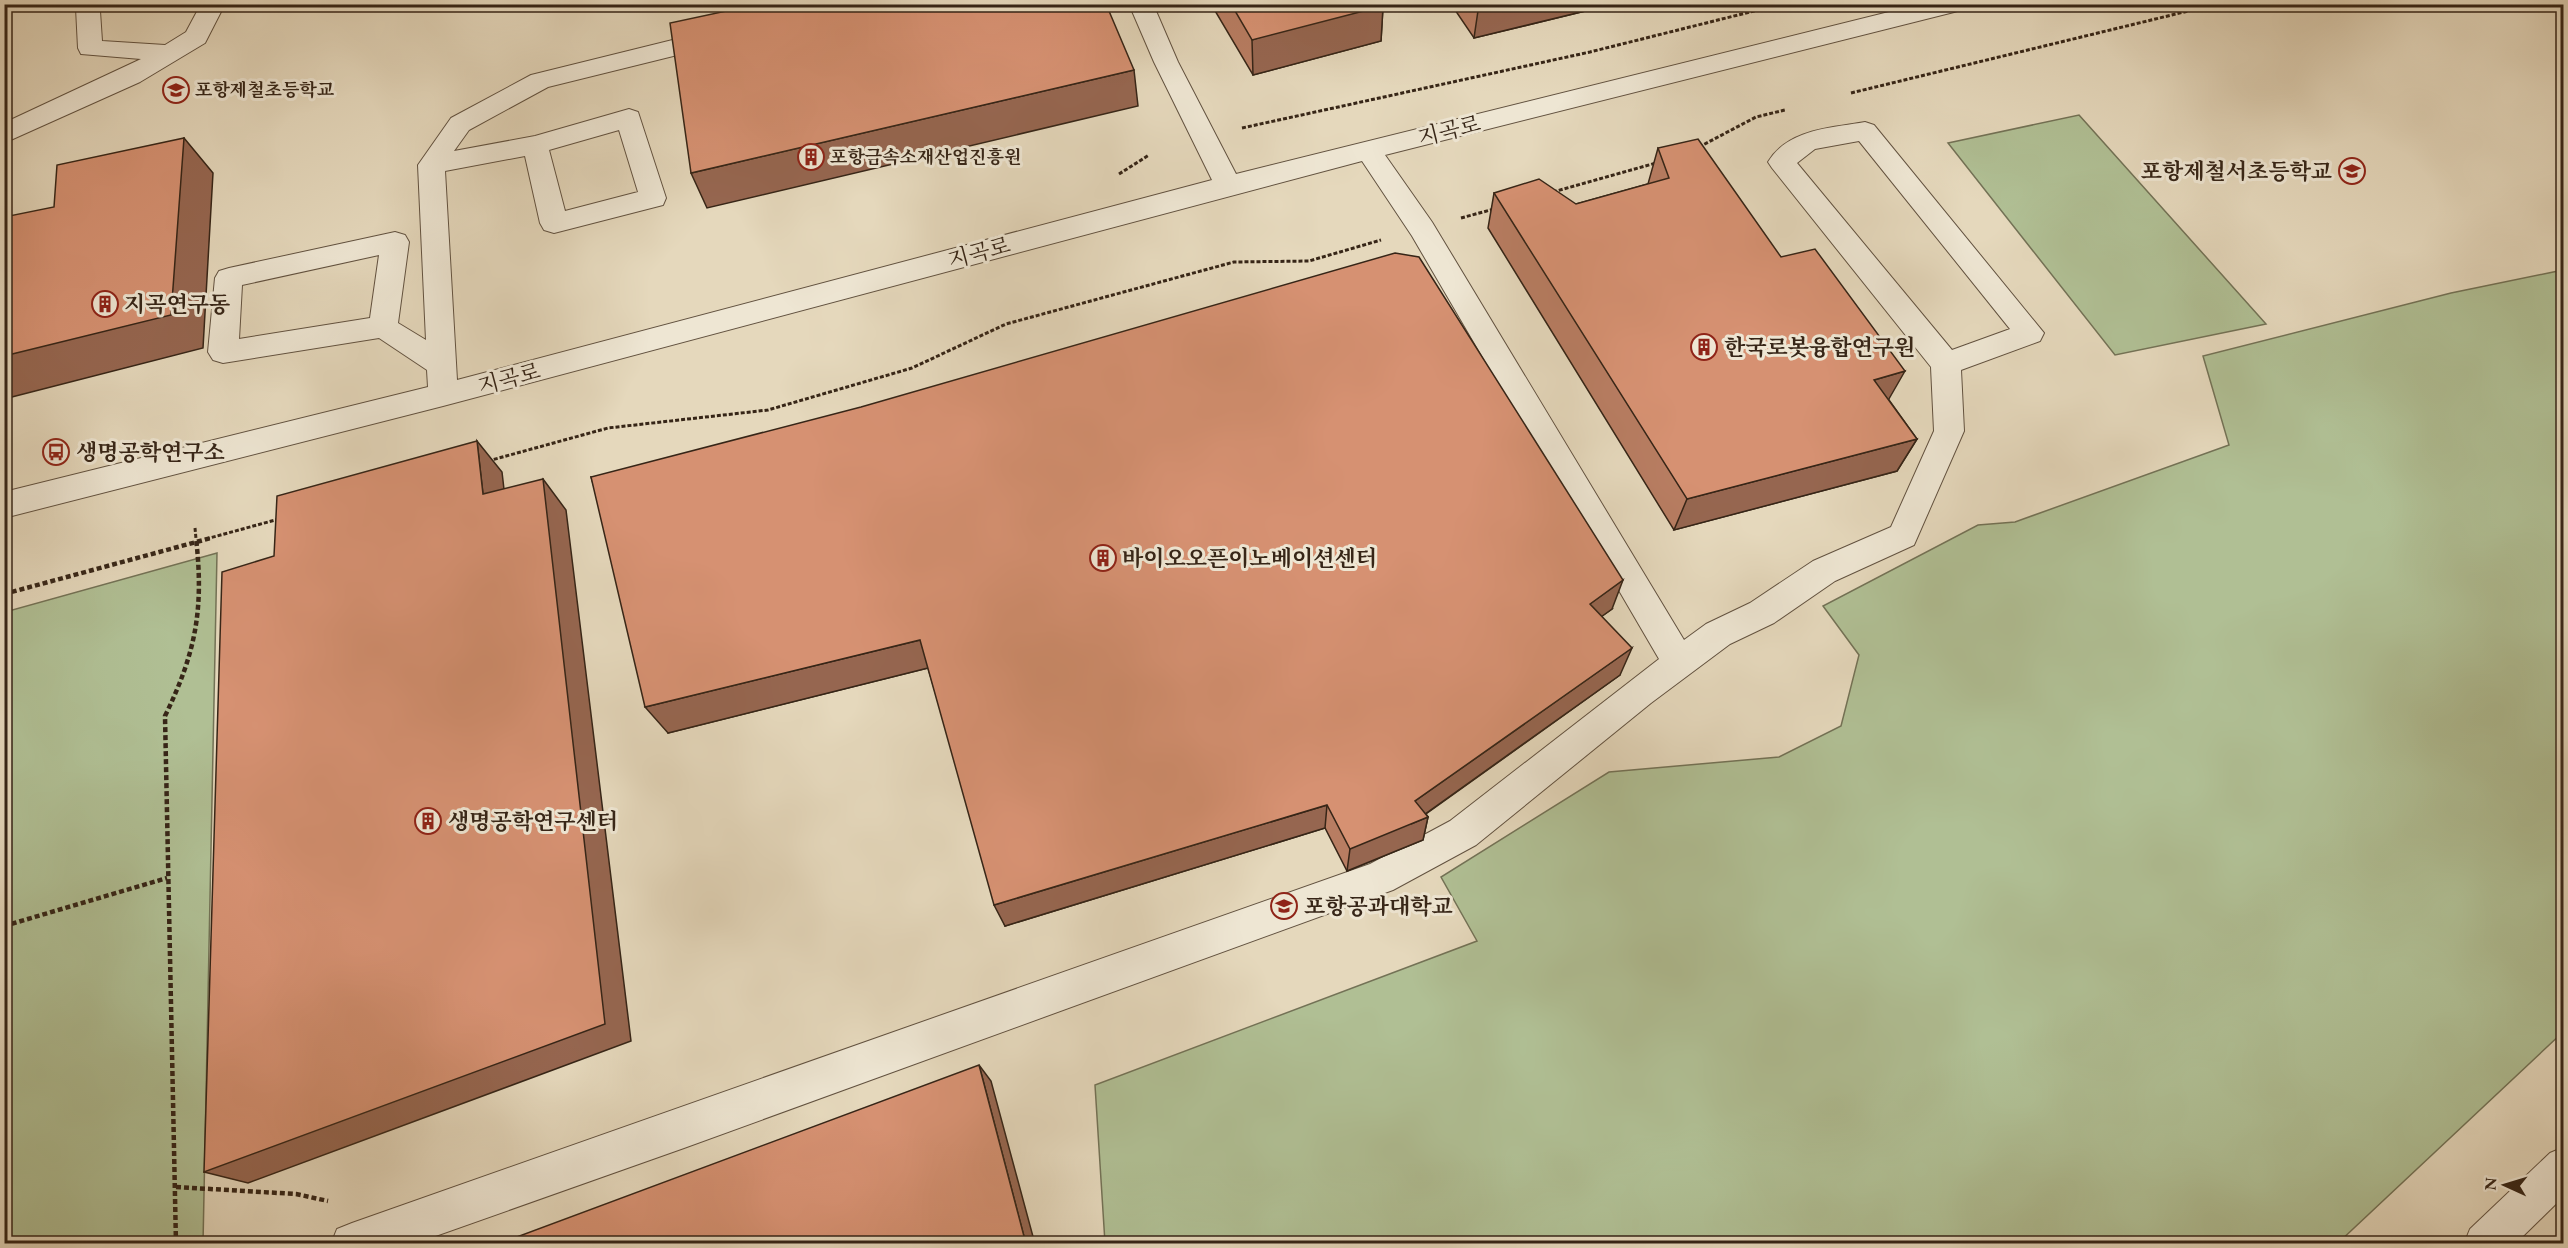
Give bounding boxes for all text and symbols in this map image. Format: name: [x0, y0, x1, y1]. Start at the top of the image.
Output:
school or university icon: 포항제철초등학교: [161, 75, 191, 105]
place label: 포항제철초등학교: [195, 78, 335, 101]
street label: 지곡로: [1415, 109, 1484, 152]
building icon: 포항금속소재산업진흥원: [796, 142, 826, 172]
place label: 포항금속소재산업진흥원: [830, 145, 1021, 168]
school or university icon: 포항제철서초등학교: [2337, 156, 2367, 186]
place label: 포항제철서초등학교: [2141, 157, 2332, 186]
street label: 지곡로: [945, 230, 1014, 275]
building icon: 지곡연구동: [90, 289, 120, 319]
place label: 지곡연구동: [124, 290, 230, 319]
building icon: 한국로봇융합연구원: [1689, 332, 1719, 362]
place label: 한국로봇융합연구원: [1724, 333, 1915, 362]
street label: 지곡로: [475, 356, 544, 401]
bus stop icon: 생명공학연구소: [41, 437, 71, 467]
place label: 생명공학연구소: [76, 438, 225, 467]
building icon: 바이오오픈이노베이션센터: [1088, 543, 1118, 573]
place label: 바이오오픈이노베이션센터: [1122, 544, 1377, 573]
building icon: 생명공학연구센터: [413, 806, 443, 836]
place label: 생명공학연구센터: [448, 807, 618, 836]
school or university icon: 포항공과대학교: [1269, 891, 1299, 921]
place label: 포항공과대학교: [1304, 892, 1453, 921]
north arrow: [2475, 1155, 2535, 1215]
text: N: [2480, 1177, 2501, 1191]

